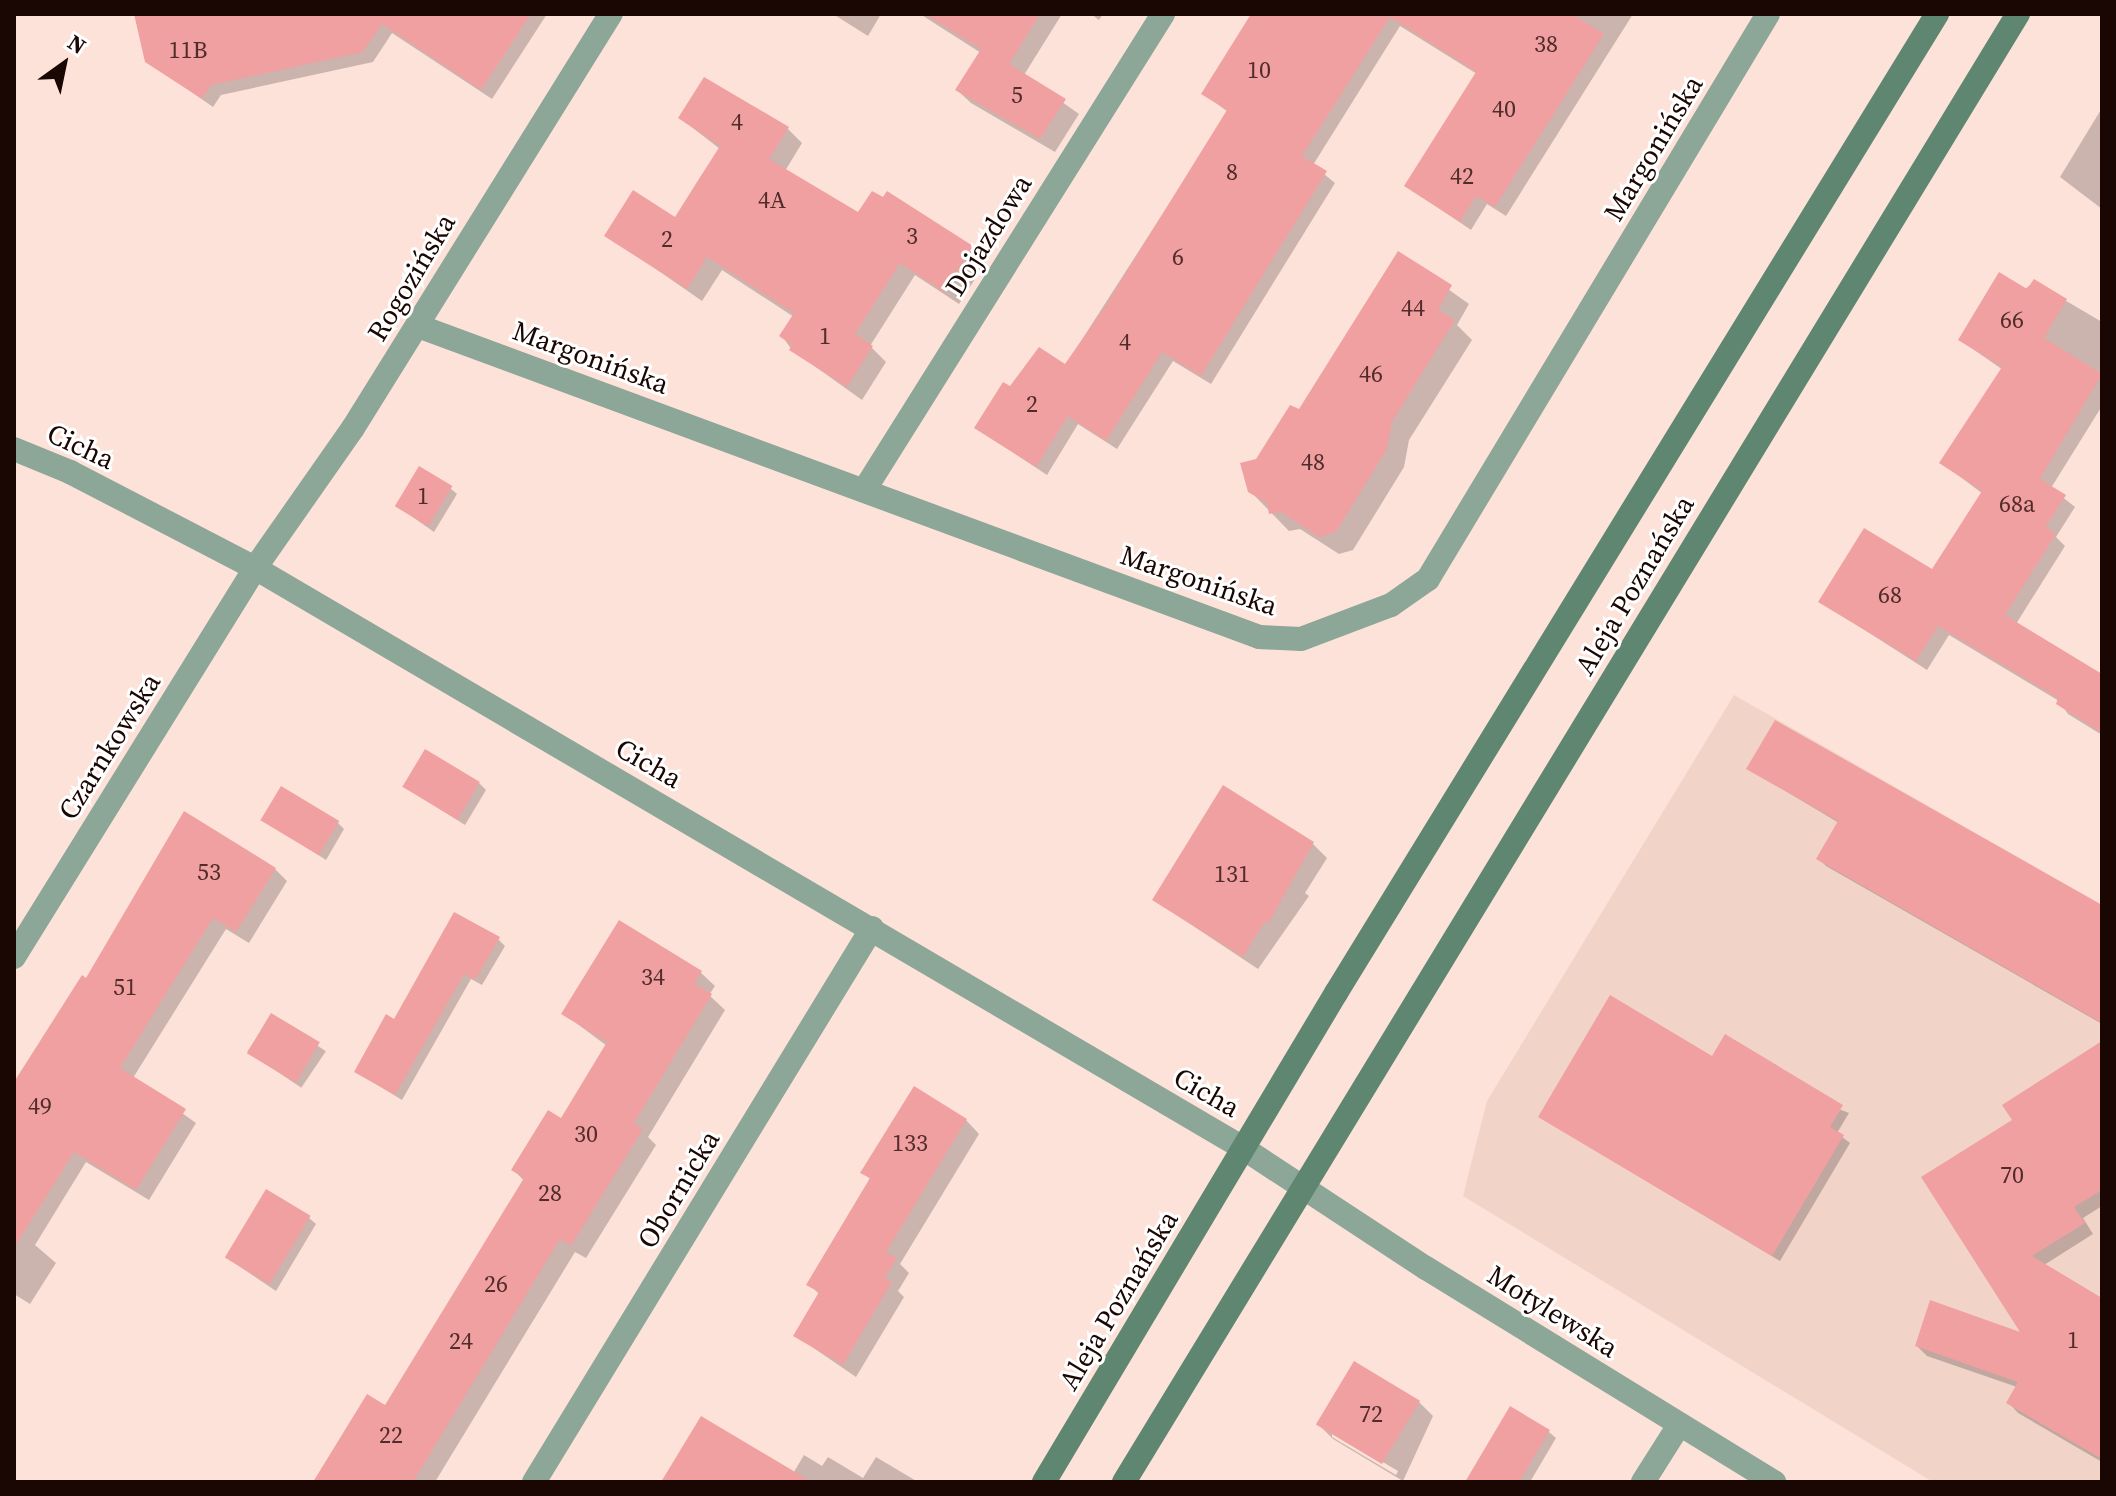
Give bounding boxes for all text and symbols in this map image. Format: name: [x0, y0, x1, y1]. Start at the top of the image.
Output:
north arrow: [24, 24, 104, 104]
text: N: [62, 27, 92, 61]
house number: 38: [1534, 30, 1558, 58]
house number: 11B: [168, 36, 208, 64]
house number: 10: [1247, 56, 1271, 84]
street label: Margonińska: [1596, 69, 1710, 227]
house number: 5: [1011, 81, 1023, 109]
house number: 40: [1492, 95, 1516, 123]
house number: 4: [731, 108, 743, 136]
house number: 8: [1226, 158, 1238, 186]
house number: 42: [1450, 162, 1474, 190]
street label: Dojazdowa: [938, 168, 1038, 302]
house number: 4A: [758, 186, 786, 214]
street label: Rogozińska: [360, 207, 462, 347]
house number: 3: [906, 222, 918, 250]
house number: 2: [661, 225, 673, 253]
house number: 6: [1172, 243, 1184, 271]
house number: 44: [1401, 294, 1425, 322]
house number: 66: [2000, 306, 2024, 334]
street label: Margonińska: [508, 313, 674, 401]
house number: 1: [819, 322, 831, 350]
house number: 4: [1119, 328, 1131, 356]
house number: 46: [1359, 360, 1383, 388]
house number: 2: [1026, 390, 1038, 418]
street label: Cicha: [42, 416, 120, 476]
house number: 48: [1301, 448, 1325, 476]
house number: 1: [417, 482, 429, 510]
street label: Aleja Poznańska: [1567, 489, 1701, 681]
house number: 68a: [1999, 490, 2035, 518]
street label: Margonińska: [1116, 537, 1282, 623]
house number: 68: [1878, 581, 1902, 609]
street label: Czarnkowska: [51, 667, 167, 825]
street label: Cicha: [610, 731, 688, 795]
house number: 53: [197, 858, 221, 886]
house number: 131: [1214, 860, 1250, 888]
house number: 34: [641, 963, 665, 991]
house number: 51: [113, 973, 137, 1001]
street label: Cicha: [1168, 1060, 1246, 1124]
house number: 49: [28, 1092, 52, 1120]
house number: 30: [574, 1120, 598, 1148]
street label: Obornicka: [630, 1124, 726, 1254]
house number: 133: [892, 1129, 928, 1157]
house number: 70: [2000, 1161, 2024, 1189]
house number: 28: [538, 1179, 562, 1207]
street label: Aleja Poznańska: [1051, 1204, 1185, 1396]
street label: Motylewska: [1482, 1258, 1624, 1364]
house number: 26: [484, 1270, 508, 1298]
house number: 1: [2067, 1326, 2079, 1354]
house number: 24: [449, 1327, 473, 1355]
house number: 72: [1359, 1400, 1383, 1428]
house number: 22: [379, 1421, 403, 1449]

